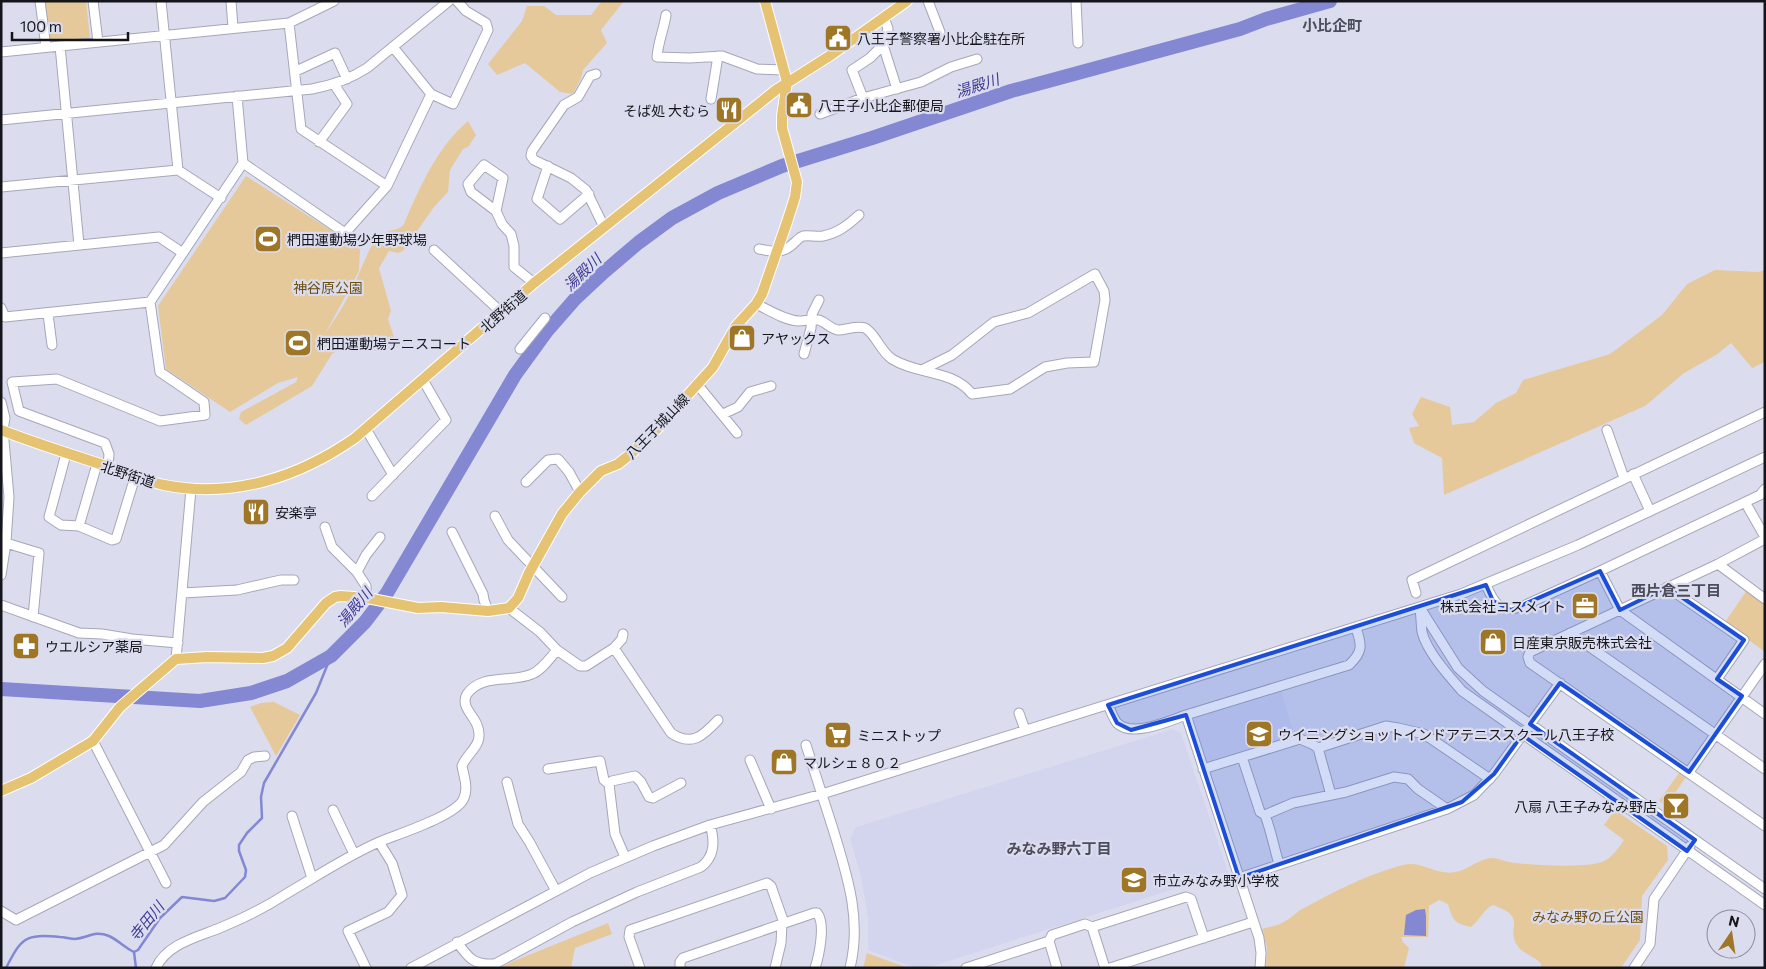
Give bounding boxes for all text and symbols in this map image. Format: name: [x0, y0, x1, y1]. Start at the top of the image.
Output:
scale bar: [12, 10, 129, 42]
district label: 小比企町: [1302, 16, 1362, 34]
text: 100 m: [20, 17, 62, 35]
public building icon: 八王子警察署小比企駐在所: [823, 23, 853, 53]
place label: 八王子警察署小比企駐在所: [857, 30, 1025, 47]
water label: 湯殿川: [953, 69, 1003, 101]
public building icon: 八王子小比企郵便局: [784, 90, 814, 120]
restaurant icon: そば処 大むら: [714, 95, 744, 125]
place label: 八王子小比企郵便局: [818, 97, 944, 114]
place label: そば処 大むら: [623, 102, 710, 119]
sports icon: 椚田運動場少年野球場: [253, 224, 283, 254]
place label: 椚田運動場少年野球場: [287, 231, 427, 248]
water label: 湯殿川: [560, 249, 606, 294]
park label: 神谷原公園: [293, 279, 363, 296]
street label: 北野街道: [476, 286, 530, 336]
shop icon: アヤックス: [727, 323, 757, 353]
sports icon: 椚田運動場テニスコート: [283, 328, 313, 358]
place label: アヤックス: [761, 330, 831, 347]
place label: 椚田運動場テニスコート: [317, 335, 471, 352]
street label: 八王子城山線: [622, 390, 692, 462]
street label: 北野街道: [99, 457, 157, 491]
restaurant icon: 安楽亭: [241, 497, 271, 527]
place label: 安楽亭: [275, 504, 317, 521]
district label: 西片倉三丁目: [1631, 581, 1721, 599]
water label: 湯殿川: [333, 582, 377, 630]
office icon: 株式会社コスメイト: [1570, 591, 1600, 621]
place label: 株式会社コスメイト: [1440, 598, 1566, 615]
shop icon: 日産東京販売株式会社: [1478, 627, 1508, 657]
pharmacy icon: ウエルシア薬局: [11, 631, 41, 661]
place label: 日産東京販売株式会社: [1512, 634, 1652, 651]
place label: ウエルシア薬局: [45, 638, 143, 655]
school or university icon: ウイニングショットインドアテニススクール八王子校: [1244, 719, 1274, 749]
supermarket icon: ミニストップ: [823, 720, 853, 750]
place label: ウイニングショットインドアテニススクール八王子校: [1278, 726, 1614, 743]
place label: ミニストップ: [857, 727, 941, 744]
shop icon: マルシェ８０２: [769, 747, 799, 777]
place label: マルシェ８０２: [803, 754, 901, 771]
bar icon: 八扇 八王子みなみ野店: [1661, 791, 1691, 821]
place label: 八扇 八王子みなみ野店: [1514, 798, 1657, 815]
district label: みなみ野六丁目: [1006, 839, 1112, 857]
school or university icon: 市立みなみ野小学校: [1119, 865, 1149, 895]
place label: 市立みなみ野小学校: [1153, 872, 1279, 889]
water label: 寺田川: [125, 896, 168, 944]
park label: みなみ野の丘公園: [1532, 908, 1644, 925]
north arrow: [1706, 909, 1756, 959]
text: N: [1727, 911, 1741, 930]

